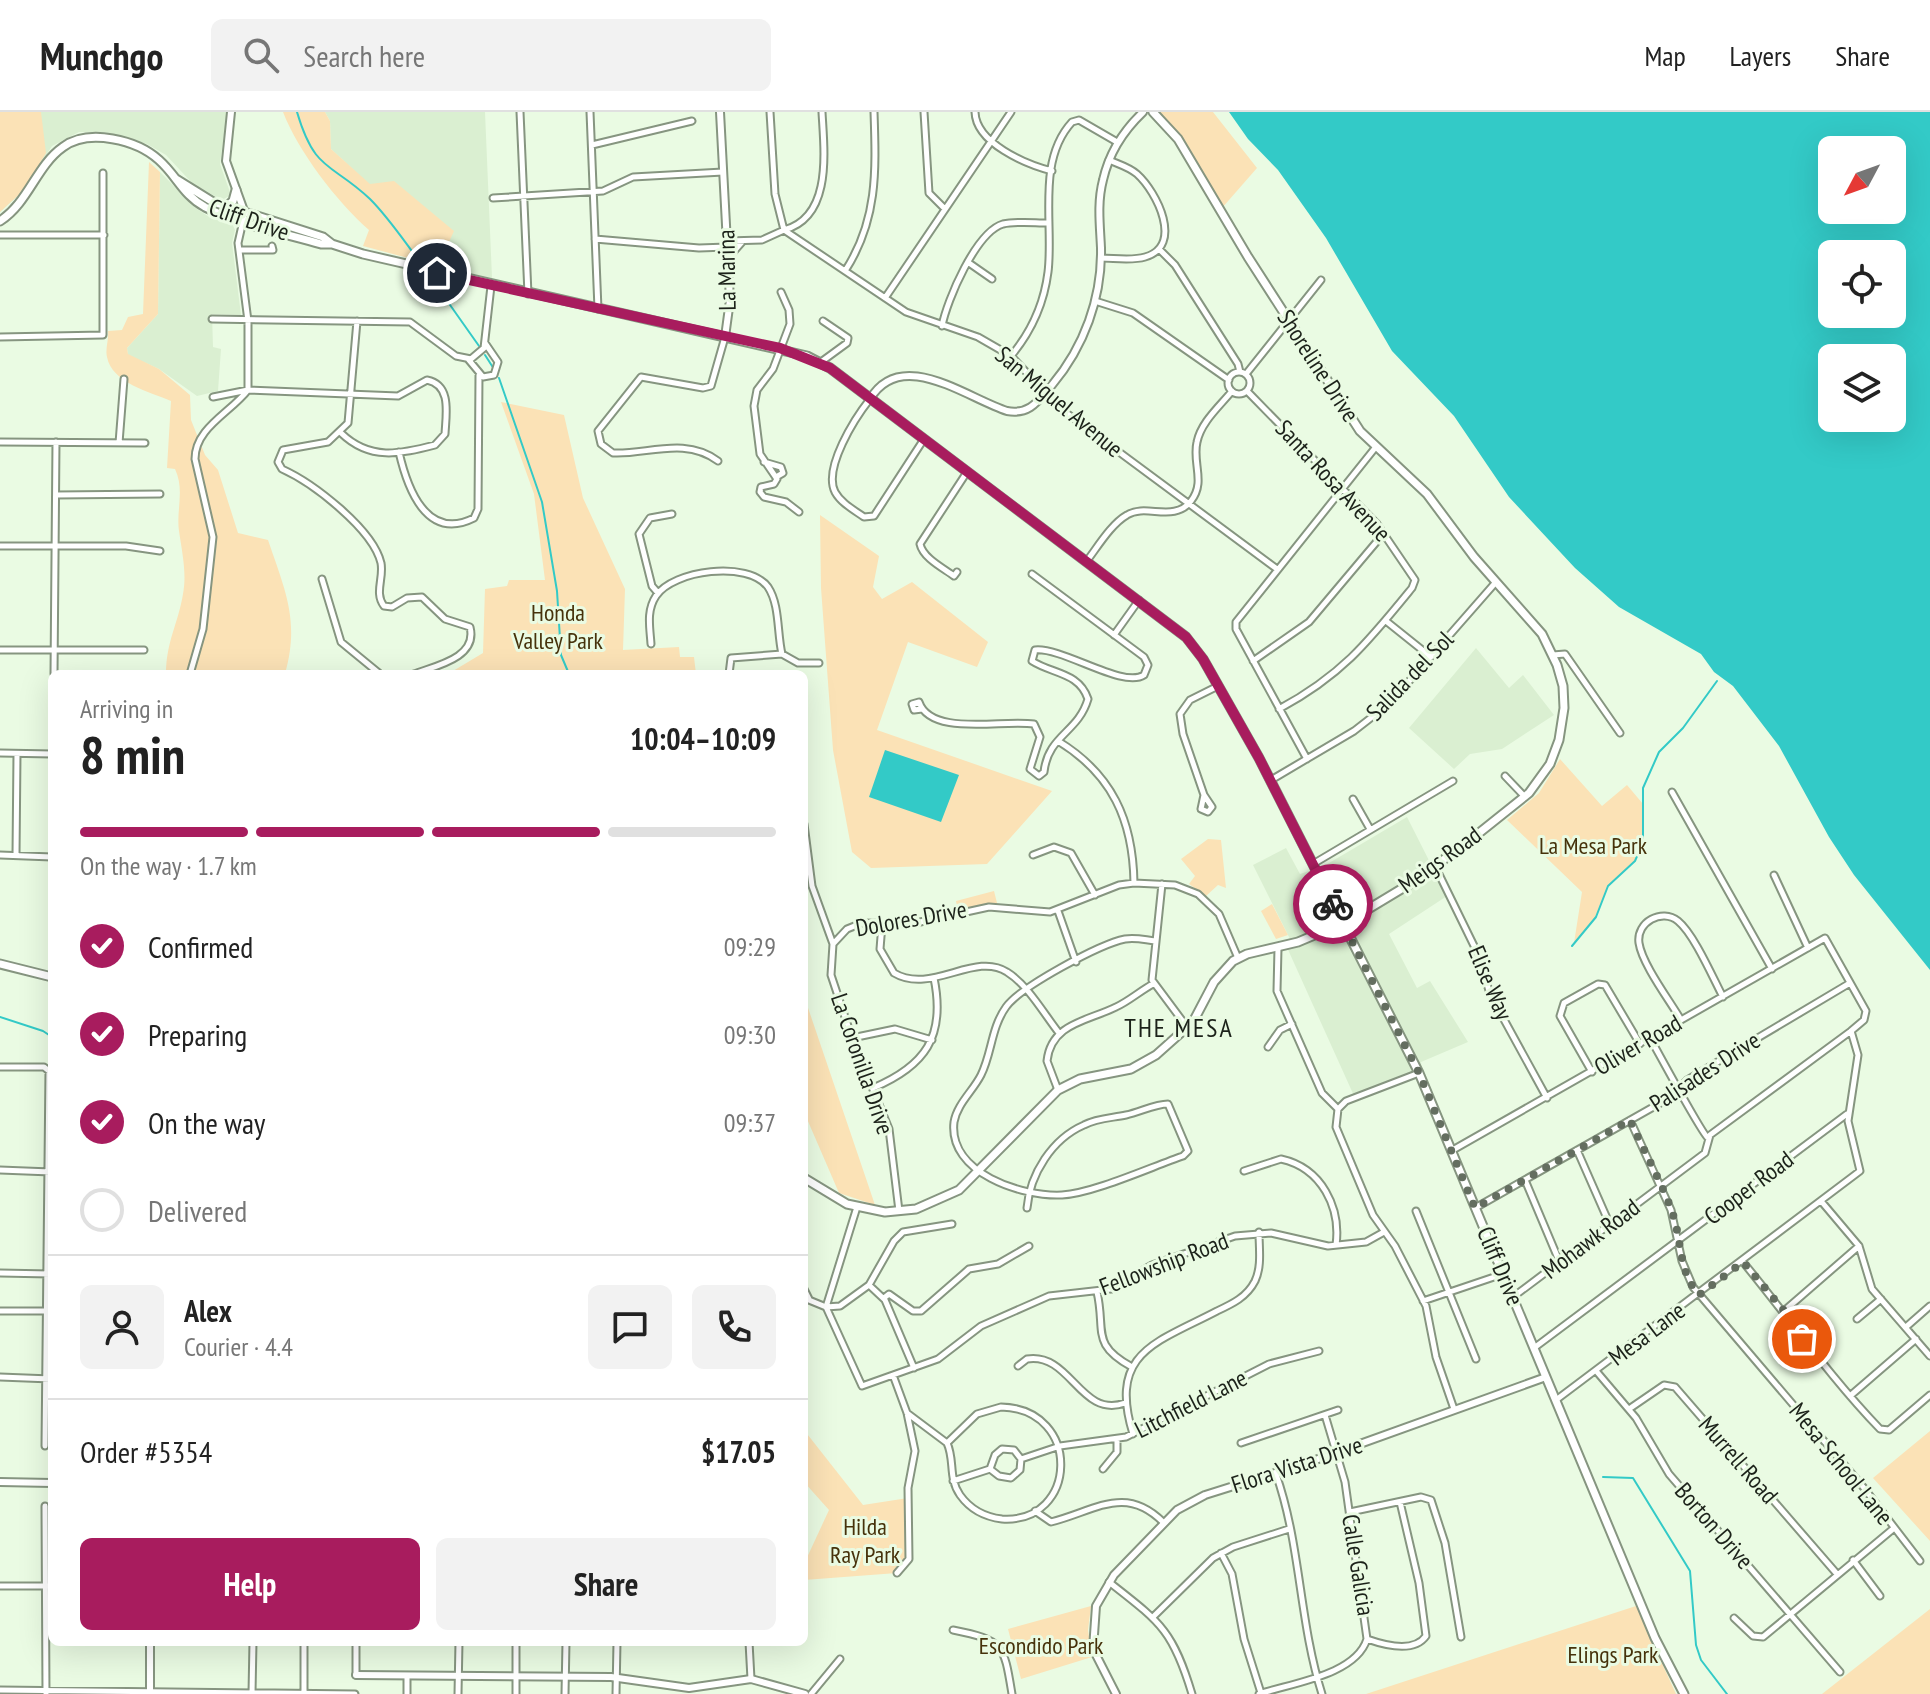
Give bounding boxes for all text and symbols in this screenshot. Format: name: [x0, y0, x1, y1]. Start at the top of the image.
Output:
search box: [211, 19, 771, 91]
text: Munchgo: [40, 31, 163, 80]
icon: search: [239, 33, 283, 77]
text: Search here: [303, 36, 425, 75]
text: Map: [1644, 37, 1686, 74]
text: Layers: [1730, 37, 1791, 74]
text: Share: [1835, 37, 1890, 74]
north arrow: [1818, 136, 1906, 224]
map controls: [1818, 136, 1906, 432]
street label: Cliff Drive: [205, 191, 293, 248]
street label: La Marina: [710, 229, 743, 311]
pin: [403, 239, 471, 307]
button: locate: [1818, 240, 1906, 328]
icon: home: [415, 251, 459, 295]
street label: Shoreline Drive: [1271, 304, 1366, 428]
street label: San Miguel Avenue: [989, 339, 1130, 464]
button: layers: [1818, 344, 1906, 432]
street label: Santa Rosa Avenue: [1269, 413, 1398, 548]
park label: Honda Valley Park: [512, 597, 603, 656]
street label: Salida del Sol: [1359, 624, 1460, 727]
text: Arriving in: [80, 692, 173, 725]
text: 10:04–10:09: [630, 719, 776, 758]
text: 8 min: [80, 721, 185, 788]
street label: Meigs Road: [1392, 819, 1487, 900]
park label: La Mesa Park: [1539, 830, 1648, 861]
text: On the way · 1.7 km: [80, 849, 257, 882]
courier: [1293, 864, 1373, 944]
icon: bike: [1311, 882, 1355, 926]
street label: Dolores Drive: [853, 893, 969, 944]
icon: check: [80, 924, 124, 968]
text: Confirmed: [148, 927, 253, 966]
text: 09:29: [724, 930, 776, 963]
street label: Elise Way: [1461, 941, 1520, 1025]
street label: La Coronilla Drive: [824, 989, 901, 1138]
street label: Oliver Road: [1589, 1007, 1687, 1082]
district label: THE MESA: [1124, 1011, 1234, 1044]
icon: check: [80, 1012, 124, 1056]
text: Preparing: [148, 1015, 247, 1054]
text: 09:30: [724, 1018, 776, 1051]
street label: Palisades Drive: [1644, 1024, 1766, 1119]
icon: check: [80, 1100, 124, 1144]
text: On the way: [148, 1103, 265, 1142]
text: 09:37: [724, 1106, 776, 1139]
street label: Cooper Road: [1698, 1144, 1800, 1231]
text: Delivered: [148, 1191, 247, 1230]
street label: Mohawk Road: [1536, 1192, 1646, 1286]
street label: Cliff Drive: [1470, 1222, 1531, 1310]
street label: Fellowship Road: [1095, 1225, 1233, 1302]
button: person: [80, 1285, 164, 1369]
button: chat: [588, 1285, 672, 1369]
button: phone: [692, 1285, 776, 1369]
text: Alex: [184, 1291, 232, 1330]
street label: Mesa Lane: [1602, 1295, 1691, 1372]
pin: [1768, 1305, 1836, 1373]
icon: bag: [1780, 1317, 1824, 1361]
text: Courier · 4.4: [184, 1330, 293, 1363]
street label: Litchfield Lane: [1129, 1362, 1252, 1445]
street label: Mesa School Lane: [1783, 1396, 1900, 1531]
street label: Murrell Road: [1692, 1410, 1785, 1510]
street label: Flora Vista Drive: [1227, 1429, 1366, 1500]
text: Order #5354: [80, 1432, 212, 1471]
text: $17.05: [701, 1432, 776, 1471]
street label: Borton Drive: [1668, 1476, 1760, 1575]
park label: Hilda Ray Park: [830, 1511, 901, 1570]
street label: Calle Galicia: [1335, 1512, 1382, 1618]
button: Help: [80, 1538, 420, 1630]
button: Share: [436, 1538, 776, 1630]
park label: Escondido Park: [979, 1630, 1104, 1661]
park label: Elings Park: [1568, 1639, 1659, 1670]

